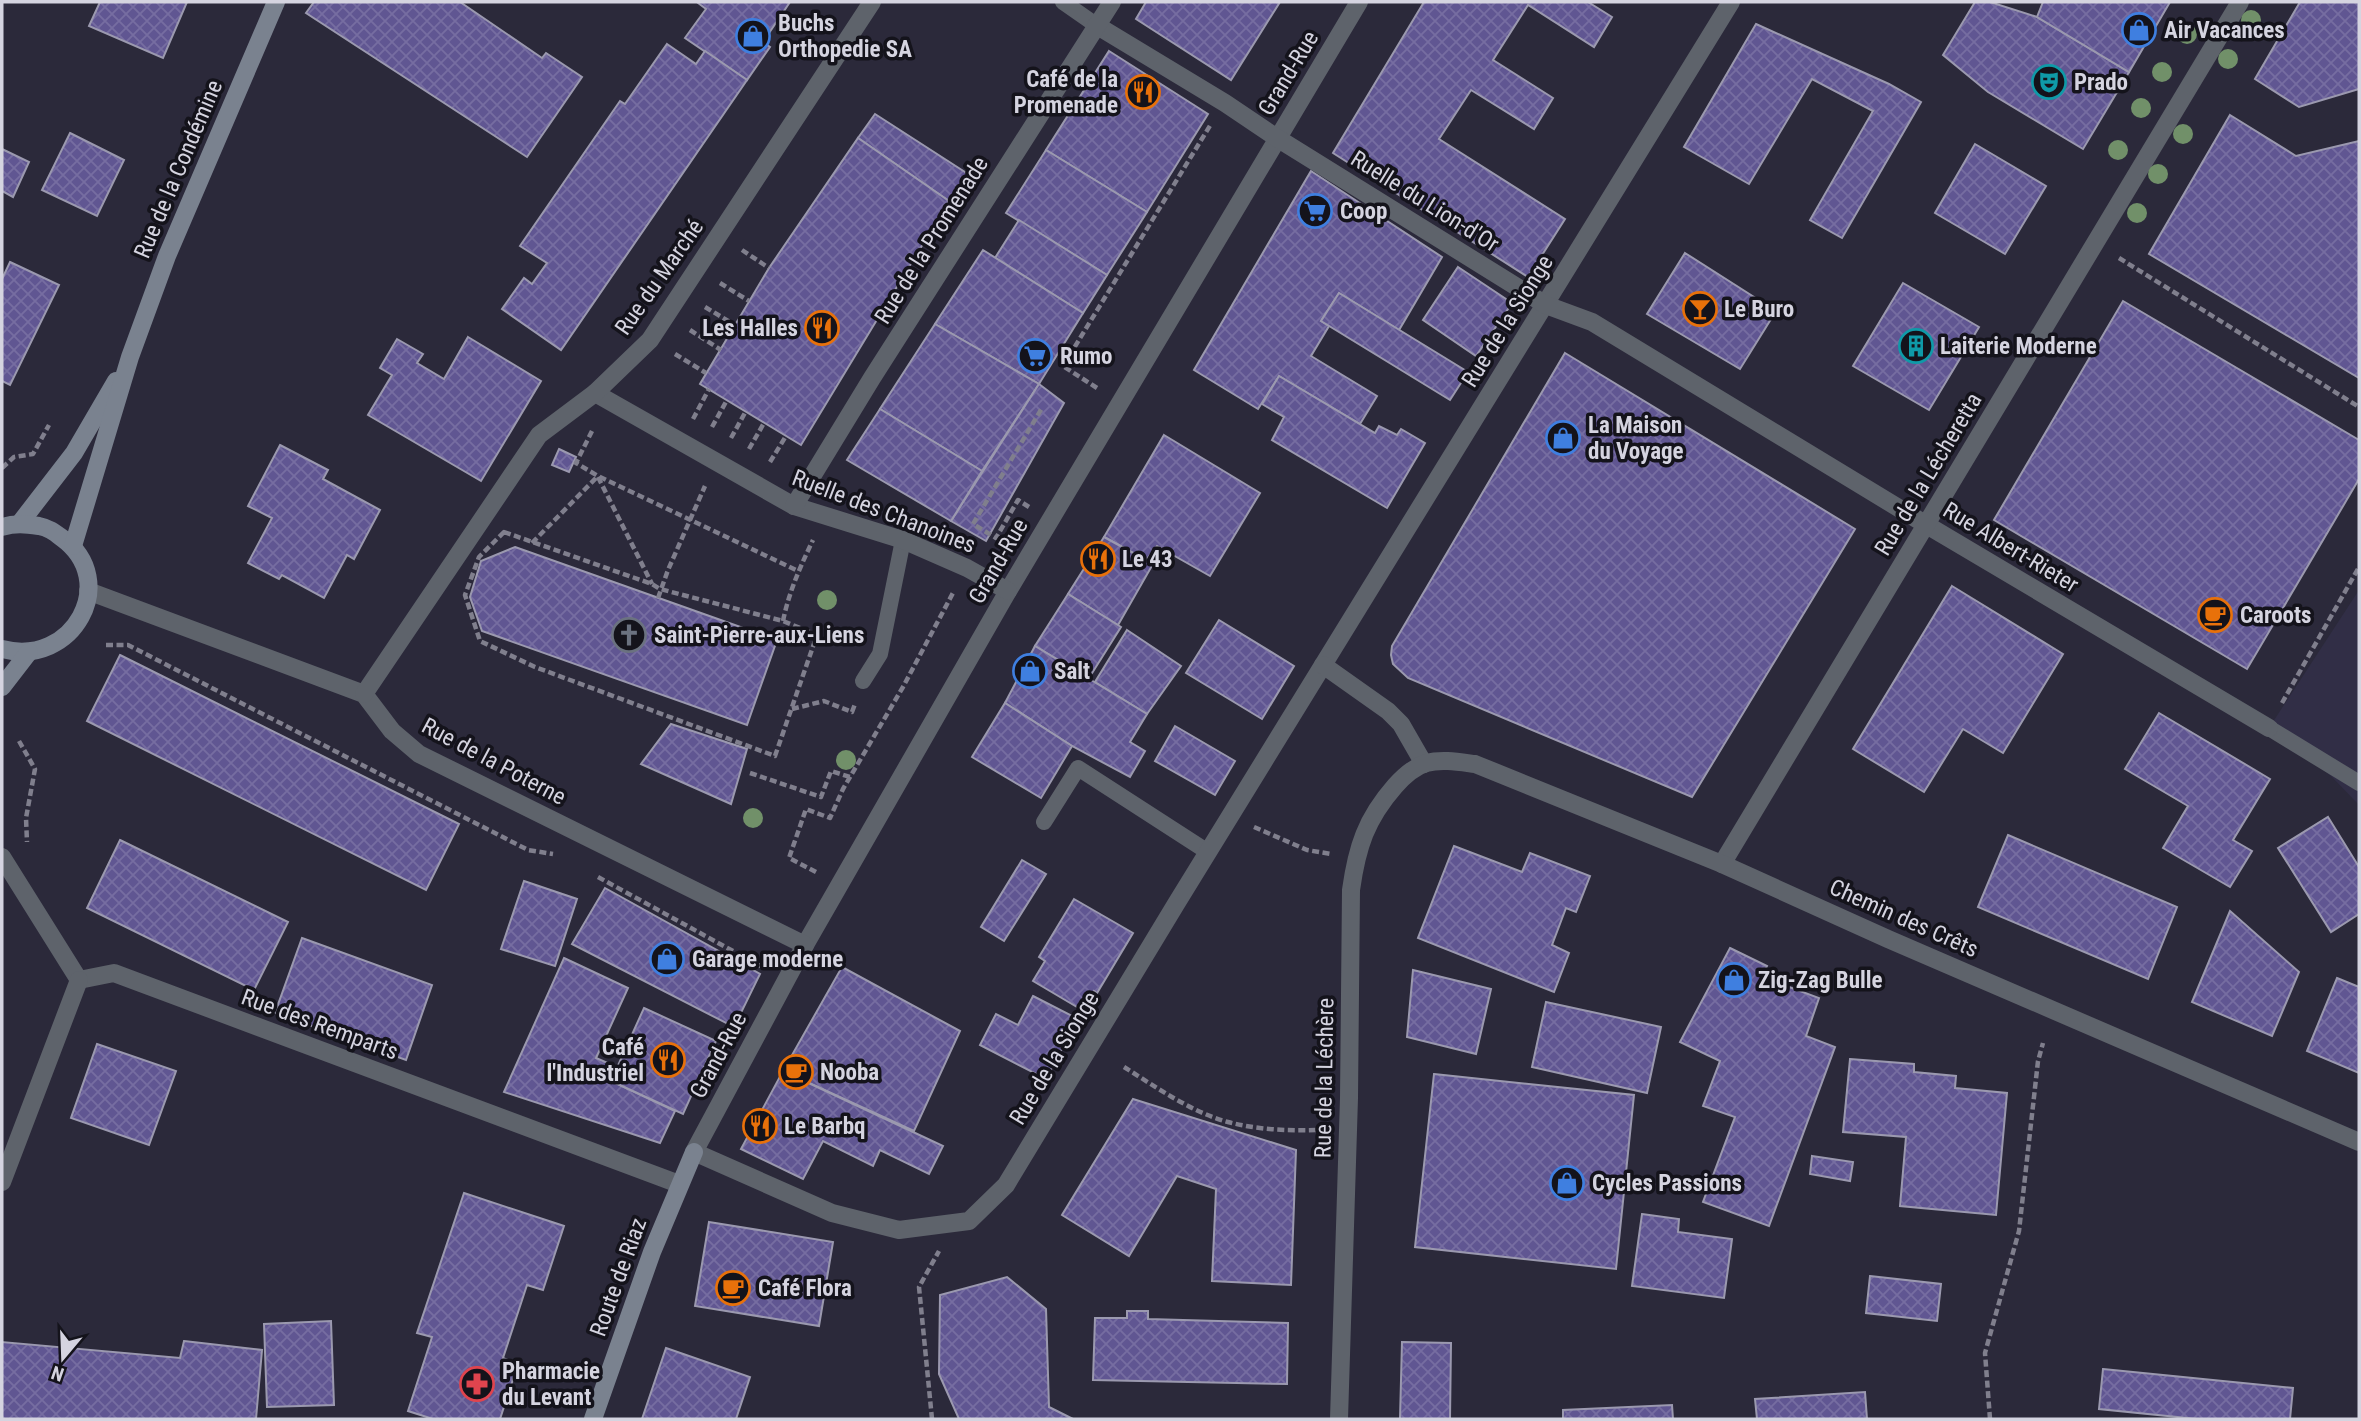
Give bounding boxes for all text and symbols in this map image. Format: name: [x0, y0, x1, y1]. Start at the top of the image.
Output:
place label: Buchs Orthopedie SA: [778, 10, 912, 63]
shop icon: Air Vacances: [2120, 11, 2158, 49]
shop icon: Buchs Orthopedie SA: [734, 17, 772, 55]
place label: Air Vacances: [2164, 17, 2285, 44]
street label: Grand-Rue: [1253, 26, 1324, 120]
theatre icon: Prado: [2030, 63, 2068, 101]
place label: Café de la Promenade: [1014, 66, 1118, 119]
place label: Prado: [2074, 69, 2128, 96]
restaurant icon: Café de la Promenade: [1124, 73, 1162, 111]
street label: Rue de la Condémine: [129, 76, 228, 262]
street label: Ruelle du Lion-d'Or: [1346, 145, 1504, 258]
street label: Rue de la Promenade: [869, 152, 994, 329]
supermarket icon: Coop: [1296, 192, 1334, 230]
place label: Coop: [1340, 198, 1387, 225]
street label: Rue du Marché: [610, 214, 709, 340]
street label: Rue de la Sionge: [1456, 250, 1559, 392]
bar icon: Le Buro: [1681, 290, 1719, 328]
place label: Le Buro: [1724, 296, 1794, 323]
restaurant icon: Les Halles: [803, 309, 841, 347]
place label: Les Halles: [702, 315, 798, 342]
building icon: Laiterie Moderne: [1897, 327, 1935, 365]
place label: Laiterie Moderne: [1940, 333, 2097, 360]
supermarket icon: Rumo: [1016, 337, 1054, 375]
place label: Rumo: [1060, 343, 1113, 370]
street label: Rue de la Lécheretta: [1869, 388, 1988, 560]
place label: La Maison du Voyage: [1588, 412, 1684, 465]
shop icon: La Maison du Voyage: [1544, 419, 1582, 457]
street label: Ruelle des Chanoines: [788, 464, 979, 559]
street label: Rue Albert-Rieter: [1938, 496, 2083, 598]
street label: Grand-Rue: [963, 514, 1034, 609]
restaurant icon: Le 43: [1079, 540, 1117, 578]
place label: Le 43: [1122, 546, 1173, 573]
cafe icon: Caroots: [2196, 596, 2234, 634]
place label: Caroots: [2240, 602, 2312, 629]
church icon: Saint-Pierre-aux-Liens: [610, 616, 648, 654]
place label: Saint-Pierre-aux-Liens: [654, 622, 864, 649]
shop icon: Salt: [1011, 652, 1049, 690]
place label: Salt: [1054, 658, 1090, 685]
street label: Rue de la Poterne: [417, 712, 570, 811]
street label: Chemin des Crêts: [1825, 874, 1982, 963]
shop icon: Garage moderne: [648, 940, 686, 978]
place label: Garage moderne: [692, 946, 843, 973]
shop icon: Zig-Zag Bulle: [1715, 961, 1753, 999]
place label: Zig-Zag Bulle: [1758, 967, 1883, 994]
street label: Rue des Remparts: [238, 984, 402, 1065]
street label: Rue de la Sionge: [1004, 987, 1105, 1130]
street label: Rue de la Léchère: [1310, 998, 1339, 1158]
street label: Grand-Rue: [685, 1008, 752, 1103]
place label: Café l'Industriel: [547, 1034, 644, 1087]
restaurant icon: Café l'Industriel: [649, 1041, 687, 1079]
cafe icon: Nooba: [777, 1053, 815, 1091]
place label: Nooba: [820, 1059, 879, 1086]
restaurant icon: Le Barbq: [741, 1107, 779, 1145]
place label: Le Barbq: [784, 1113, 866, 1140]
shop icon: Cycles Passions: [1548, 1164, 1586, 1202]
place label: Cycles Passions: [1592, 1170, 1742, 1197]
street label: Route de Riaz: [585, 1214, 652, 1340]
cafe icon: Café Flora: [714, 1269, 752, 1307]
place label: Café Flora: [758, 1275, 852, 1302]
north arrow: [28, 1323, 98, 1393]
place label: Pharmacie du Levant: [502, 1358, 600, 1411]
text: N: [48, 1361, 67, 1386]
pharmacy icon: Pharmacie du Levant: [458, 1365, 496, 1403]

